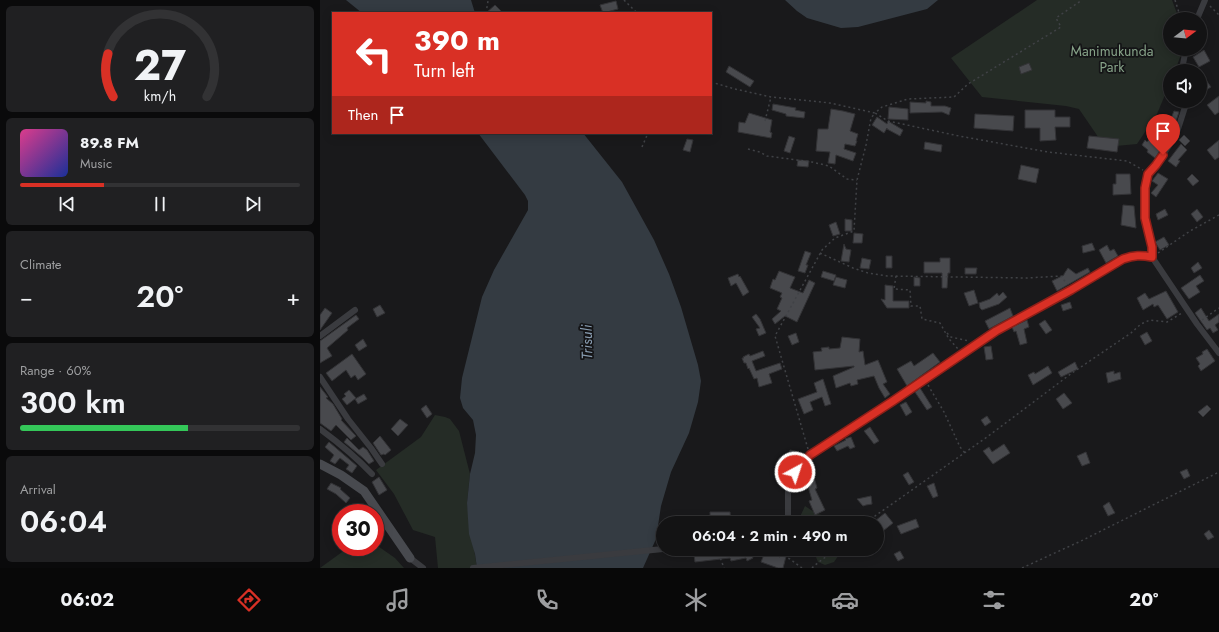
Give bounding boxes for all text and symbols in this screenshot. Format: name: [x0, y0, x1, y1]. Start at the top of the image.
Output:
north arrow: [1163, 12, 1207, 56]
map controls: [1163, 12, 1207, 108]
text: 390 m: [414, 20, 500, 61]
icon: left: [348, 28, 400, 80]
text: 27: [134, 35, 186, 96]
park label: Manimukunda Park: [1071, 41, 1153, 77]
text: Turn left: [414, 58, 474, 84]
button: sound: [1163, 64, 1207, 108]
text: km/h: [144, 86, 176, 106]
text: Then: [348, 104, 378, 126]
icon: arrive: [386, 104, 408, 126]
pin: [1146, 114, 1180, 155]
icon: arrive: [1152, 120, 1174, 142]
text: 89.8 FM: [80, 132, 139, 154]
text: Music: [80, 154, 112, 173]
icon: previous: [56, 193, 78, 215]
icon: pause: [149, 193, 171, 215]
icon: next: [242, 193, 264, 215]
text: Climate: [20, 255, 61, 274]
text: 20°: [136, 275, 183, 318]
text: −: [20, 281, 33, 313]
text: +: [286, 281, 300, 313]
water label: Trisuli: [576, 324, 598, 360]
text: Range · 60%: [20, 361, 91, 380]
text: 300 km: [20, 381, 126, 424]
position arrow: [774, 451, 816, 493]
text: Arrival: [20, 480, 56, 499]
text: 06:04: [20, 500, 107, 543]
speed limit sign: 30: [332, 504, 384, 556]
text: 06:04 · 2 min · 490 m: [692, 525, 848, 547]
icon: directions: [235, 586, 263, 614]
icon: music: [384, 586, 412, 614]
icon: phone: [533, 586, 561, 614]
icon: climate: [682, 586, 710, 614]
icon: car: [831, 586, 859, 614]
icon: filters: [980, 586, 1008, 614]
text: 06:02: [61, 587, 114, 613]
text: 20°: [1129, 587, 1158, 613]

